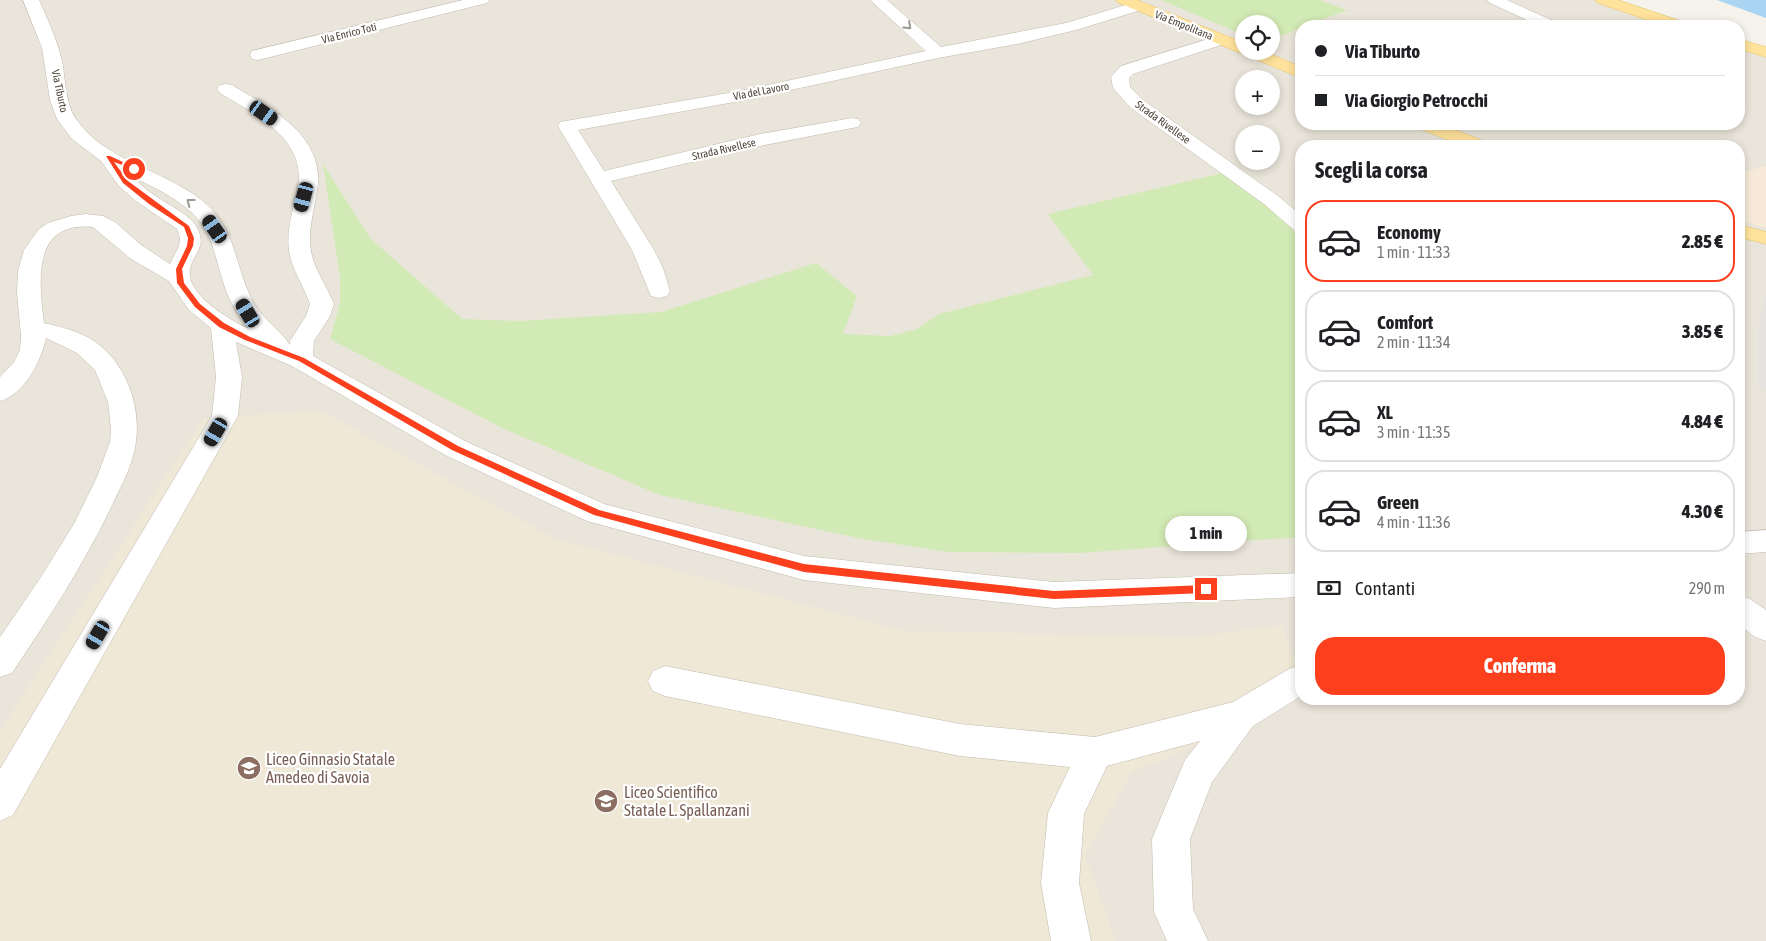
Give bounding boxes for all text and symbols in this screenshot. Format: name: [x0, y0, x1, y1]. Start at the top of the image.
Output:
street label: Via Empolitana: [1153, 8, 1215, 42]
map controls: [1235, 15, 1280, 170]
button: locate: [1235, 15, 1280, 60]
street label: Via Enrico Toti: [320, 20, 378, 46]
one-way arrow: [903, 20, 912, 29]
text: Via Tiburto: [1345, 40, 1420, 62]
street label: Via Tiburto: [50, 68, 70, 114]
button: +: [1235, 70, 1280, 115]
street label: Via del Lavoro: [732, 80, 790, 102]
text: Via Giorgio Petrocchi: [1345, 89, 1488, 111]
car: [247, 98, 280, 128]
street label: Strada Rivellese: [1133, 98, 1193, 146]
button: −: [1235, 125, 1280, 170]
street label: Strada Rivellese: [691, 136, 757, 162]
text: Scegli la corsa: [1315, 157, 1428, 183]
route start: [123, 158, 145, 180]
car: [292, 181, 315, 213]
one-way arrow: [187, 200, 196, 208]
car: [200, 212, 229, 246]
icon: car: [1317, 219, 1362, 264]
text: Economy: [1377, 221, 1441, 243]
text: 2.85 €: [1682, 230, 1723, 252]
text: 1 min · 11:33: [1377, 243, 1450, 261]
car: [233, 296, 262, 330]
icon: car: [1317, 309, 1362, 354]
text: Comfort: [1377, 311, 1433, 333]
text: 3.85 €: [1682, 320, 1723, 342]
text: 2 min · 11:34: [1377, 333, 1450, 351]
icon: car: [1317, 399, 1362, 444]
text: XL: [1377, 401, 1393, 423]
text: 4.84 €: [1682, 410, 1723, 432]
car: [202, 415, 229, 449]
text: 3 min · 11:35: [1377, 423, 1450, 441]
icon: car: [1317, 489, 1362, 534]
text: Green: [1377, 491, 1419, 513]
text: 4.30 €: [1682, 500, 1723, 522]
text: 4 min · 11:36: [1377, 513, 1450, 531]
callout: 1 min: [1165, 516, 1247, 552]
text: 1 min: [1190, 524, 1222, 542]
icon: cash: [1315, 574, 1343, 602]
text: Contanti: [1355, 577, 1415, 599]
route end: [1195, 578, 1217, 600]
text: 290 m: [1689, 579, 1725, 597]
car: [84, 618, 111, 652]
button: Conferma: [1315, 637, 1725, 695]
place label: Liceo Ginnasio Statale Amedeo di Savoia: [266, 750, 395, 786]
school or university icon: Liceo Ginnasio Statale Amedeo di Savoia: [236, 755, 262, 781]
place label: Liceo Scientifico Statale L. Spallanzani: [624, 783, 750, 820]
school or university icon: Liceo Scientifico Statale L. Spallanzani: [593, 788, 619, 814]

